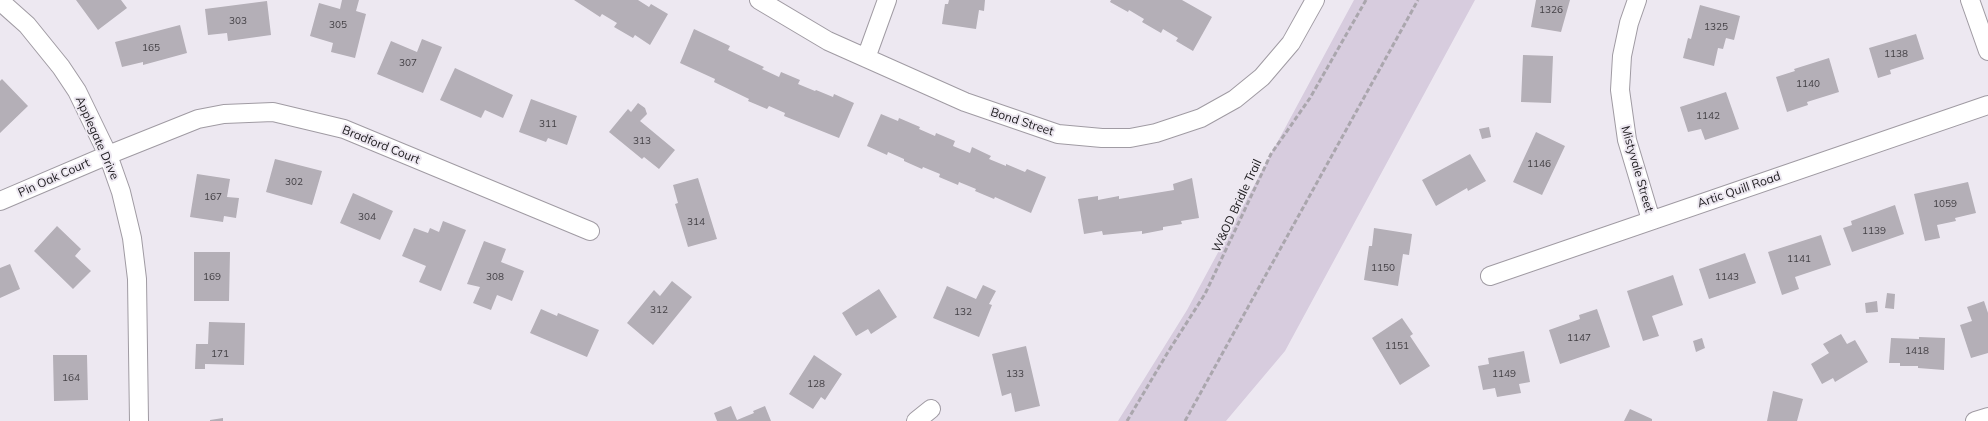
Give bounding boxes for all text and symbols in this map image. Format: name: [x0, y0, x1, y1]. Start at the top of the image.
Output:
house number: 1326: [1539, 4, 1563, 16]
house number: 303: [229, 15, 247, 27]
house number: 305: [329, 19, 347, 31]
house number: 1325: [1704, 21, 1728, 33]
house number: 165: [142, 42, 160, 54]
house number: 1138: [1884, 48, 1908, 60]
house number: 307: [399, 57, 417, 69]
house number: 1140: [1796, 78, 1820, 90]
street label: Applegate Drive: [72, 94, 122, 182]
street label: Bond Street: [989, 105, 1055, 139]
house number: 1142: [1696, 110, 1720, 122]
house number: 311: [539, 118, 557, 130]
street label: Bradford Court: [340, 123, 422, 167]
street label: Mistyvale Street: [1618, 124, 1656, 214]
house number: 313: [633, 135, 651, 147]
street label: Pin Oak Court: [16, 156, 92, 200]
street label: W&OD Bridle Trail: [1209, 157, 1265, 255]
house number: 1146: [1527, 158, 1551, 170]
street label: Artic Quill Road: [1696, 169, 1782, 211]
house number: 302: [285, 176, 303, 188]
house number: 167: [204, 191, 222, 203]
house number: 1059: [1933, 198, 1957, 210]
house number: 304: [358, 211, 376, 223]
house number: 314: [687, 216, 705, 228]
house number: 1139: [1862, 225, 1886, 237]
house number: 1141: [1787, 253, 1811, 265]
house number: 1150: [1371, 262, 1395, 274]
house number: 169: [203, 271, 221, 283]
house number: 308: [486, 271, 504, 283]
house number: 1143: [1715, 271, 1739, 283]
house number: 312: [650, 304, 668, 316]
house number: 132: [954, 306, 972, 318]
house number: 1147: [1567, 332, 1591, 344]
house number: 1151: [1385, 340, 1409, 352]
house number: 1418: [1905, 345, 1929, 357]
house number: 171: [211, 348, 229, 360]
house number: 133: [1006, 368, 1024, 380]
house number: 1149: [1492, 368, 1516, 380]
house number: 164: [62, 372, 80, 384]
house number: 128: [807, 378, 825, 390]

